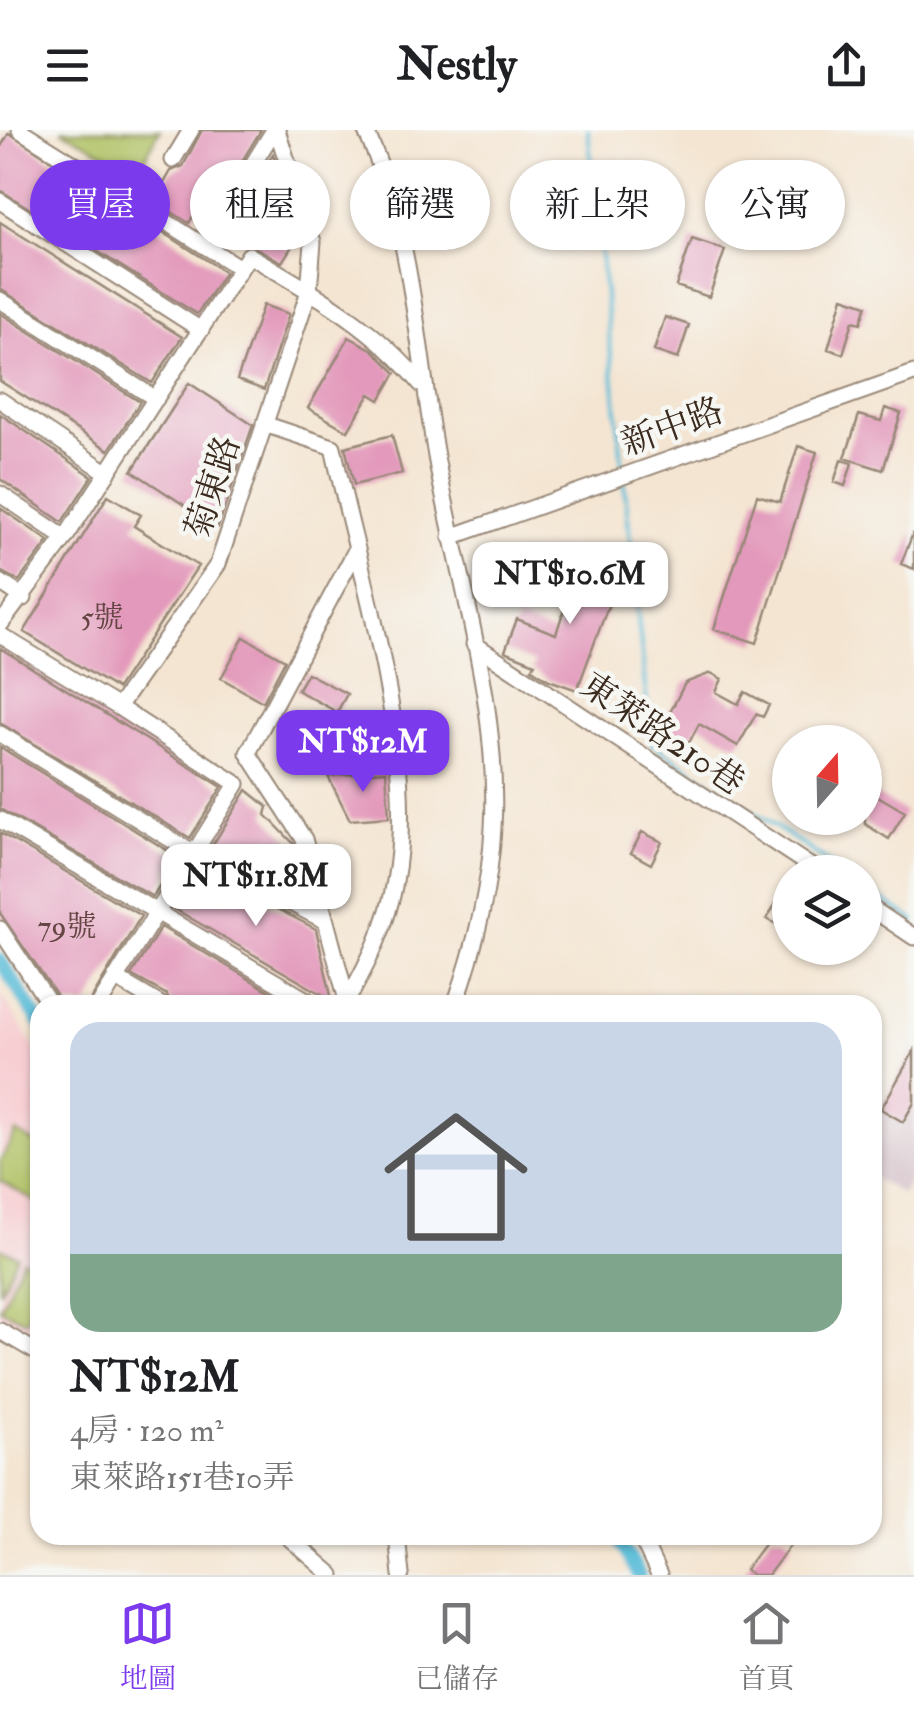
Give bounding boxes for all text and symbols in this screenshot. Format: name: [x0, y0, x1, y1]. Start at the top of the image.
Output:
text: Nestly: [397, 37, 517, 93]
icon: menu: [40, 38, 95, 93]
icon: share: [819, 38, 874, 93]
chip: 買屋: [30, 160, 170, 250]
chip: 租屋: [190, 160, 330, 250]
chip: 篩選: [350, 160, 490, 250]
chip: 新上架: [510, 160, 685, 250]
chip: 公寓: [705, 160, 845, 250]
street label: 新中路: [615, 388, 729, 466]
street label: 菊東路: [176, 431, 250, 544]
pin: NT$10.6M: [467, 542, 673, 627]
text: NT$10.6M: [494, 554, 646, 594]
house number: 5號: [80, 599, 124, 636]
street label: 東萊路210巷: [572, 663, 753, 805]
pin: NT$12M: [282, 710, 444, 795]
text: NT$12M: [298, 722, 428, 762]
north arrow: [772, 725, 882, 835]
map controls: [772, 725, 882, 965]
pin: NT$11.8M: [153, 844, 359, 929]
button: layers: [772, 855, 882, 965]
text: NT$11.8M: [183, 856, 329, 896]
house number: 79號: [37, 908, 97, 945]
icon: home: [366, 1087, 546, 1267]
text: NT$12M: [70, 1352, 240, 1404]
text: 4房 · 120 m²: [70, 1411, 224, 1451]
text: 東萊路151巷10弄: [70, 1458, 294, 1498]
tab: 地圖: [120, 1596, 176, 1697]
tab: 已儲存: [415, 1596, 499, 1697]
tab: 首頁: [738, 1596, 794, 1697]

